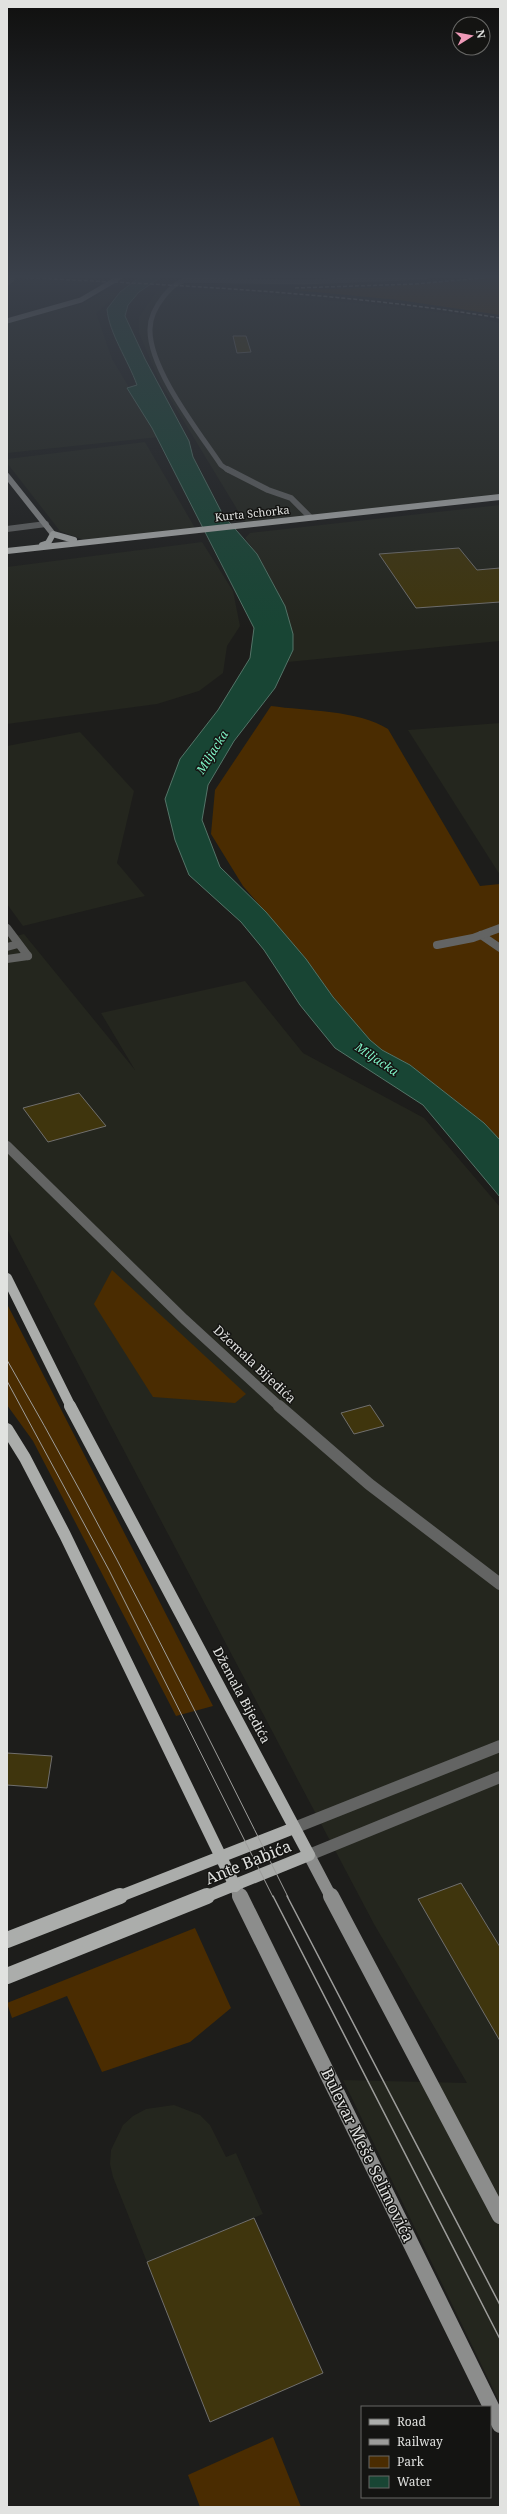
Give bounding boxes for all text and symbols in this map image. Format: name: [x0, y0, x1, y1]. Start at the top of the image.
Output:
north arrow: [451, 16, 491, 56]
text: N: [473, 28, 490, 40]
street label: Kurta Schorka: [214, 502, 290, 524]
water label: Miljacka: [191, 727, 232, 778]
water label: Miljacka: [351, 1038, 402, 1080]
street label: Džemala Bijedića: [210, 1321, 300, 1407]
street label: Džemala Bijedića: [209, 1644, 275, 1746]
street label: Ante Babića: [202, 1835, 294, 1889]
street label: Bulevar Meše Selimovića: [316, 2065, 420, 2245]
legend: [361, 2406, 491, 2498]
text: Road: [397, 2413, 427, 2430]
text: Railway: [397, 2433, 443, 2450]
text: Park: [397, 2453, 425, 2470]
text: Water: [397, 2473, 432, 2490]

